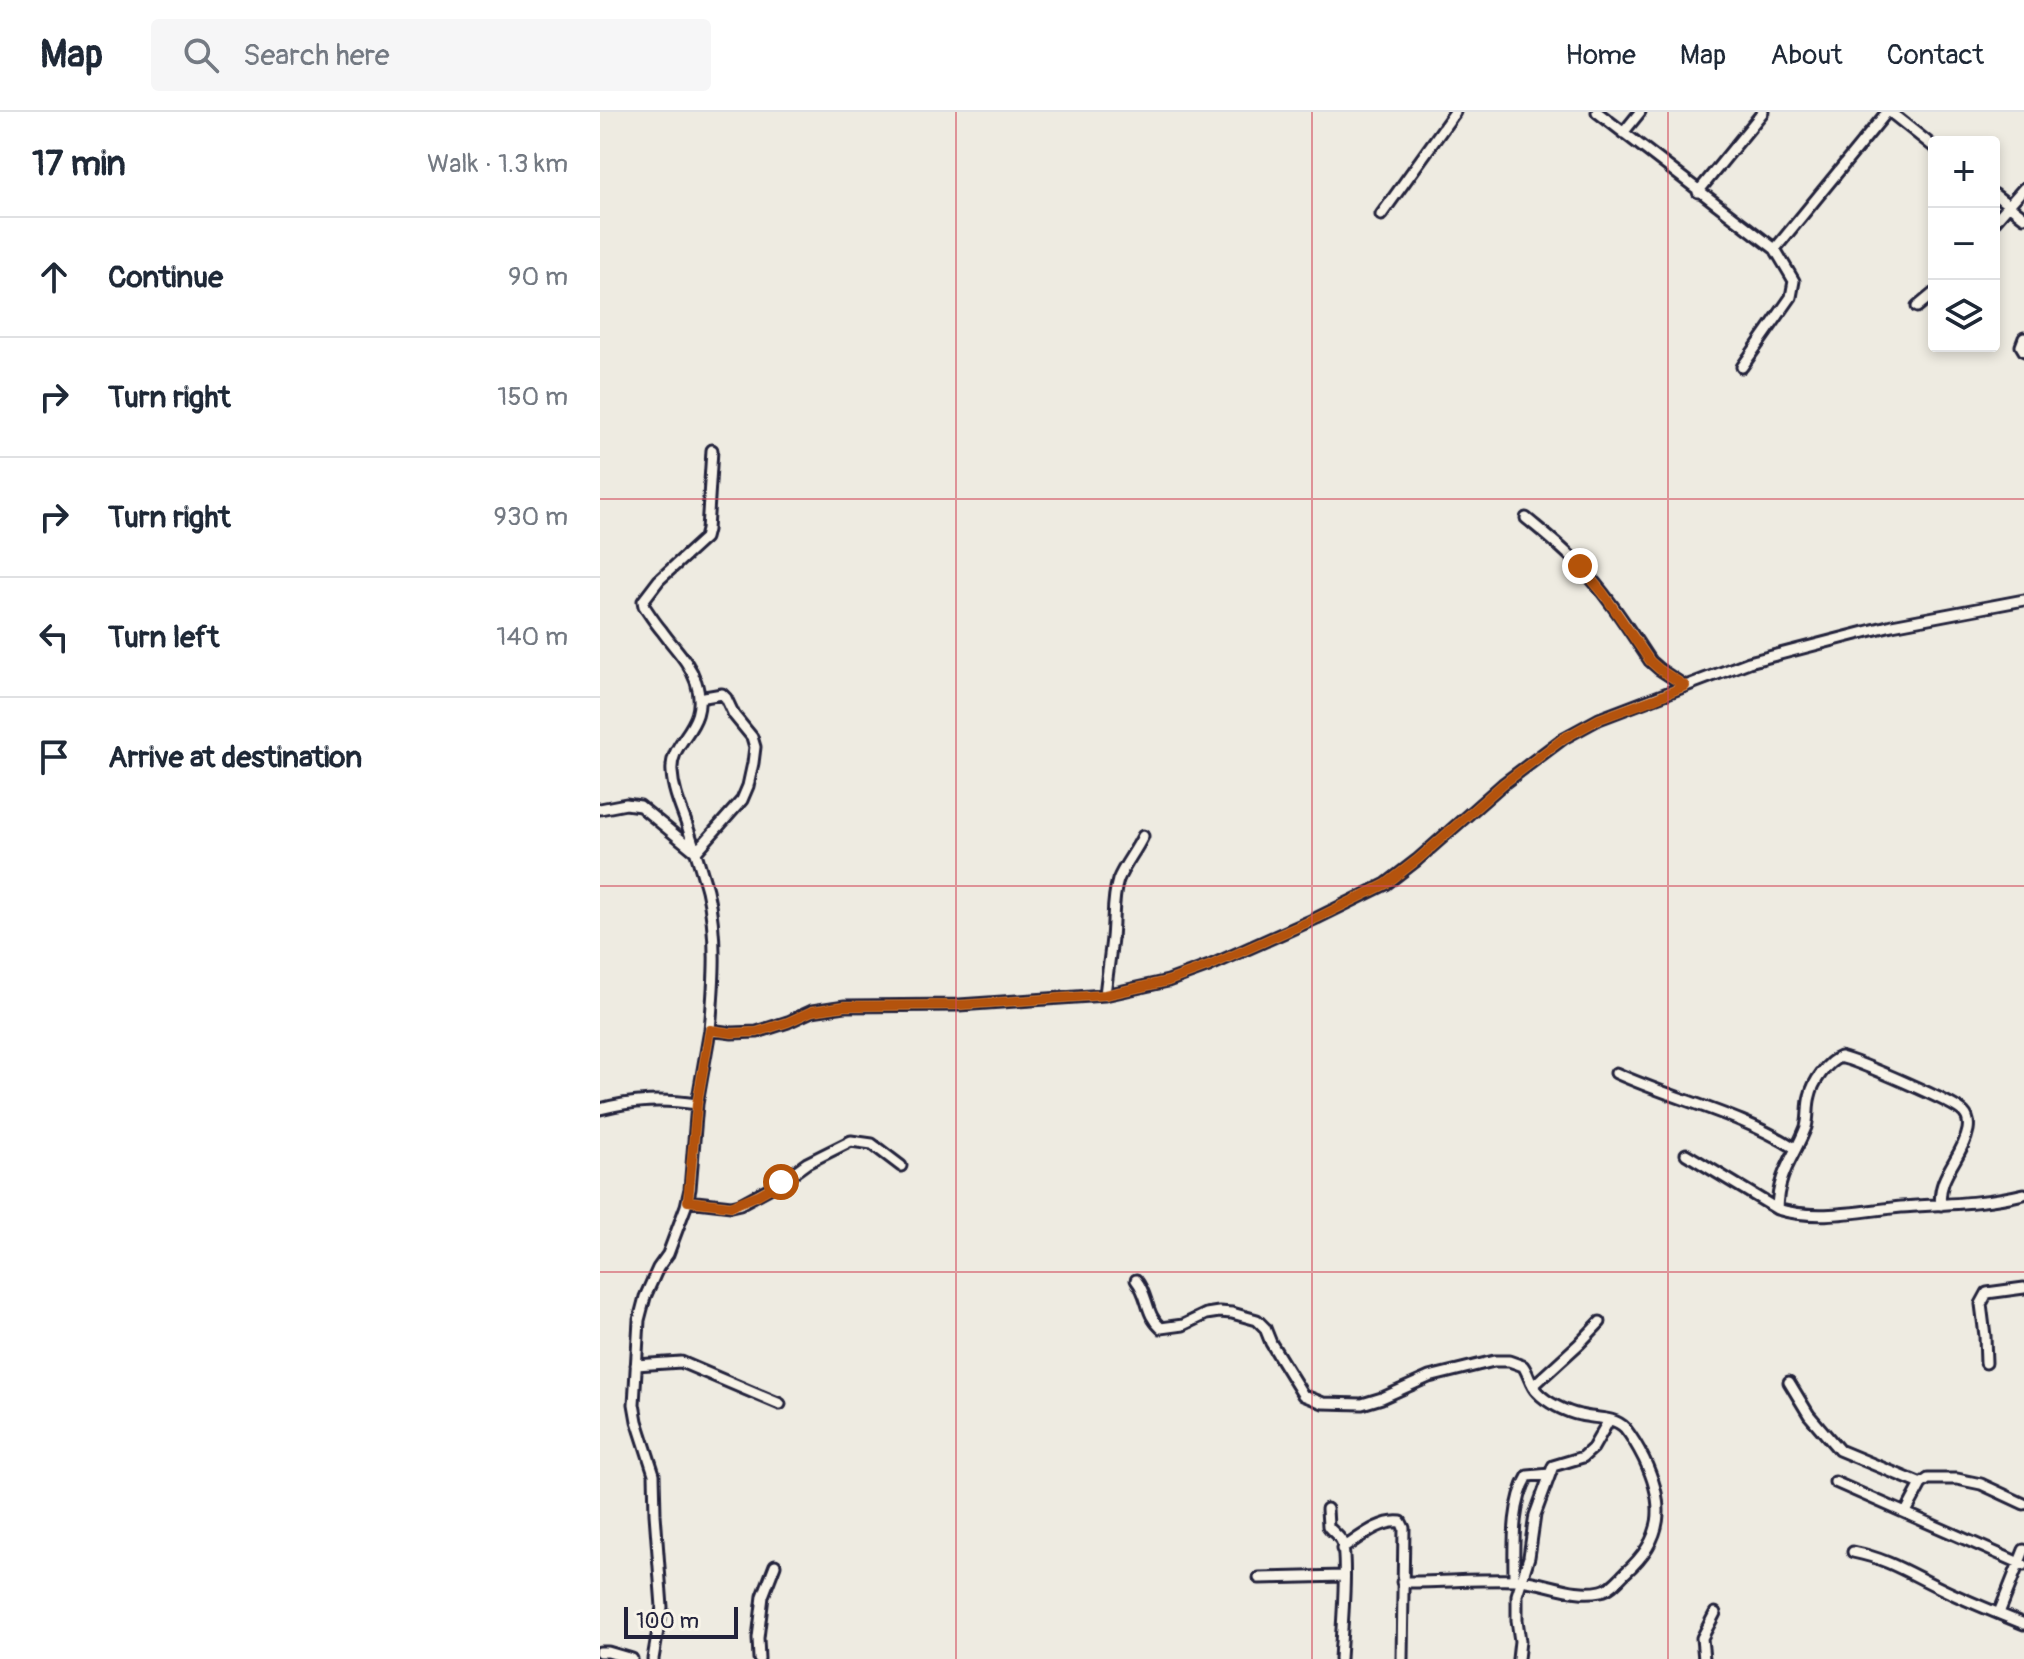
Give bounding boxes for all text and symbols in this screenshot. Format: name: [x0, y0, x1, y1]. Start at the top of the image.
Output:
search box: [151, 19, 711, 91]
text: Map: [40, 31, 103, 79]
icon: search: [179, 33, 223, 77]
text: Search here: [243, 37, 390, 74]
text: Home: [1565, 38, 1636, 73]
text: Map: [1680, 38, 1726, 73]
text: About: [1770, 38, 1843, 73]
text: Contact: [1887, 38, 1984, 73]
map controls: [1928, 136, 2000, 352]
button: +: [1928, 136, 2000, 208]
text: 17 min: [32, 143, 126, 186]
text: Walk · 1.3 km: [427, 148, 568, 180]
button: −: [1928, 208, 2000, 280]
icon: ahead: [32, 255, 76, 299]
text: Continue: [108, 259, 223, 296]
text: 90 m: [508, 261, 568, 293]
button: layers: [1928, 280, 2000, 352]
icon: right: [32, 375, 76, 419]
text: Turn right: [108, 379, 231, 416]
text: 150 m: [497, 381, 568, 413]
icon: right: [32, 495, 76, 539]
text: Turn right: [108, 499, 231, 536]
text: 930 m: [494, 501, 568, 533]
route end: [1562, 548, 1598, 584]
icon: left: [32, 615, 76, 659]
text: Turn left: [108, 619, 219, 656]
text: 140 m: [496, 621, 568, 653]
icon: arrive: [32, 735, 76, 779]
text: Arrive at destination: [108, 739, 362, 776]
route start: [763, 1164, 799, 1200]
scale bar: [624, 1603, 738, 1639]
text: 100 m: [636, 1607, 699, 1635]

